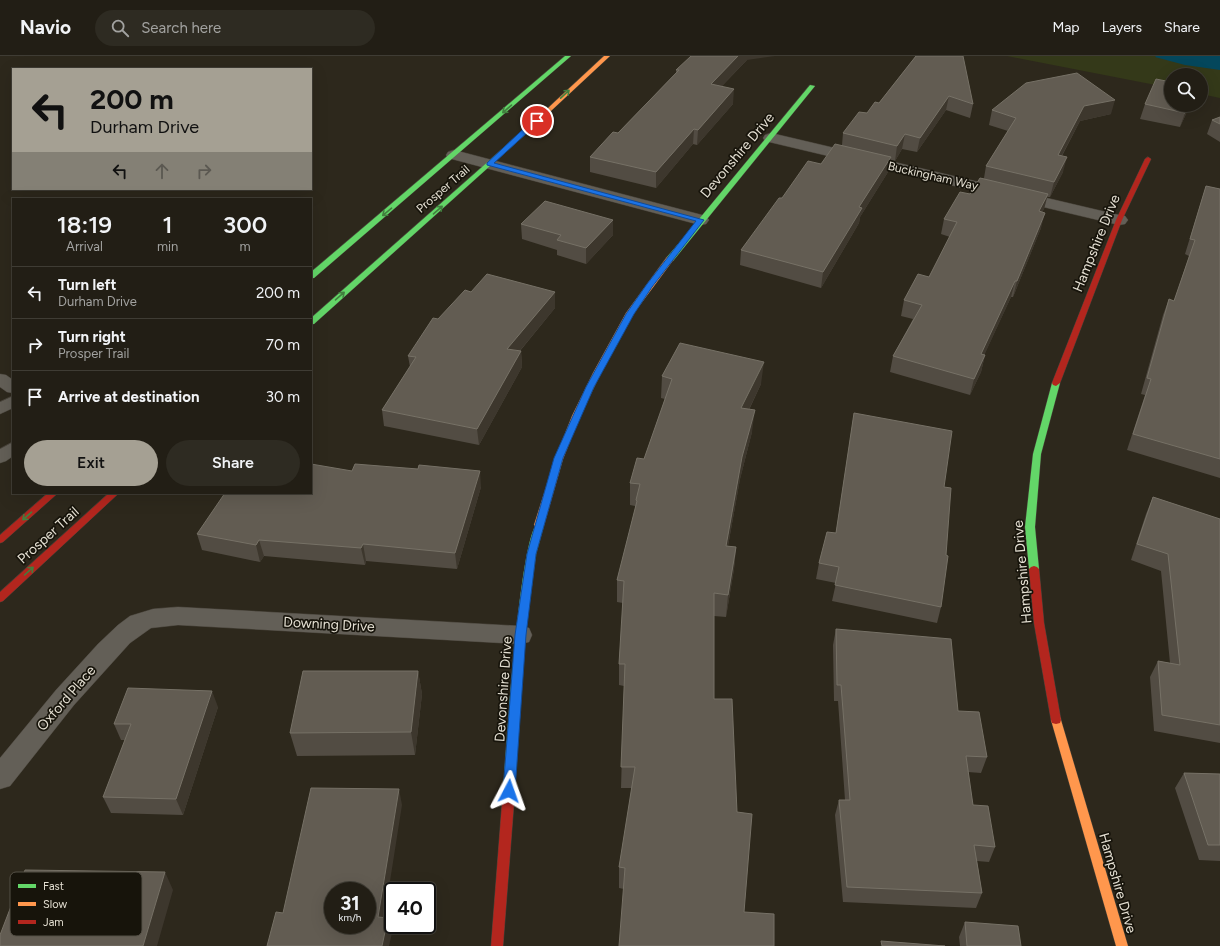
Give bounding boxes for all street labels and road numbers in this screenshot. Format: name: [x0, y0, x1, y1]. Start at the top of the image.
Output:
street label: Devonshire Drive: [697, 109, 778, 201]
street label: Buckingham Way: [886, 159, 980, 193]
street label: Prosper Trail: [414, 162, 472, 216]
street label: Hampshire Drive: [1069, 192, 1124, 294]
street label: Prosper Trail: [14, 503, 83, 567]
street label: Hampshire Drive: [1009, 519, 1035, 624]
street label: Downing Drive: [283, 614, 375, 635]
street label: Devonshire Drive: [491, 635, 516, 742]
street label: Oxford Place: [33, 662, 99, 734]
street label: Hampshire Drive: [1095, 831, 1140, 936]

